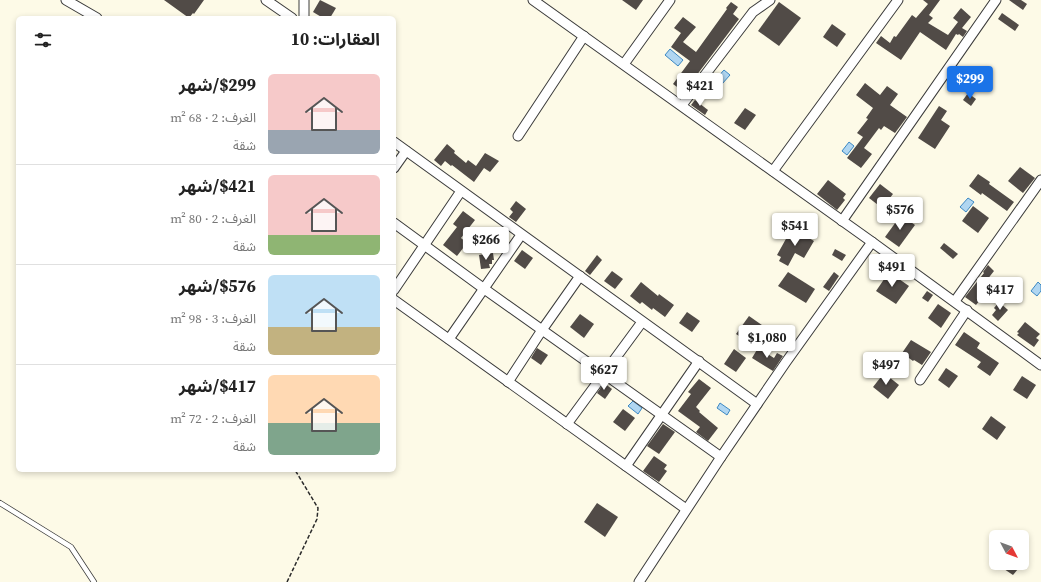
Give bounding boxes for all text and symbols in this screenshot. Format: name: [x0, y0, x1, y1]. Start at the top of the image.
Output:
text: العقارات: 10: [291, 27, 380, 51]
icon: filters: [32, 29, 54, 51]
pin: $299: [946, 66, 994, 100]
text: $299: [956, 70, 984, 87]
text: $299/شهر: [179, 73, 256, 97]
pin: $421: [676, 73, 724, 107]
text: $421: [686, 77, 714, 94]
icon: home: [300, 90, 348, 138]
text: الغرف: 2 · 68 m²: [170, 109, 256, 126]
text: شقة: [233, 137, 256, 154]
text: $421/شهر: [179, 174, 256, 198]
icon: home: [300, 191, 348, 239]
pin: $576: [876, 197, 924, 231]
text: $576: [886, 201, 914, 218]
text: الغرف: 2 · 80 m²: [170, 210, 256, 227]
pin: $541: [771, 213, 819, 247]
text: $541: [781, 217, 809, 234]
pin: $266: [462, 227, 510, 261]
text: $266: [472, 231, 500, 248]
text: شقة: [233, 238, 256, 255]
pin: $491: [868, 254, 916, 288]
text: $491: [878, 258, 906, 275]
text: $576/شهر: [179, 274, 256, 298]
pin: $417: [976, 277, 1024, 311]
text: $417: [986, 281, 1014, 298]
icon: home: [300, 291, 348, 339]
text: الغرف: 3 · 98 m²: [170, 310, 256, 327]
pin: $1,080: [734, 325, 800, 359]
text: $1,080: [747, 329, 787, 346]
text: شقة: [233, 338, 256, 355]
pin: $497: [862, 352, 910, 386]
text: $497: [872, 356, 900, 373]
pin: $627: [580, 357, 628, 391]
text: $627: [590, 361, 618, 378]
text: $417/شهر: [179, 374, 256, 398]
icon: home: [300, 391, 348, 439]
text: الغرف: 2 · 72 m²: [170, 410, 256, 427]
text: شقة: [233, 438, 256, 455]
north arrow: [989, 530, 1029, 570]
map controls: [989, 530, 1029, 570]

